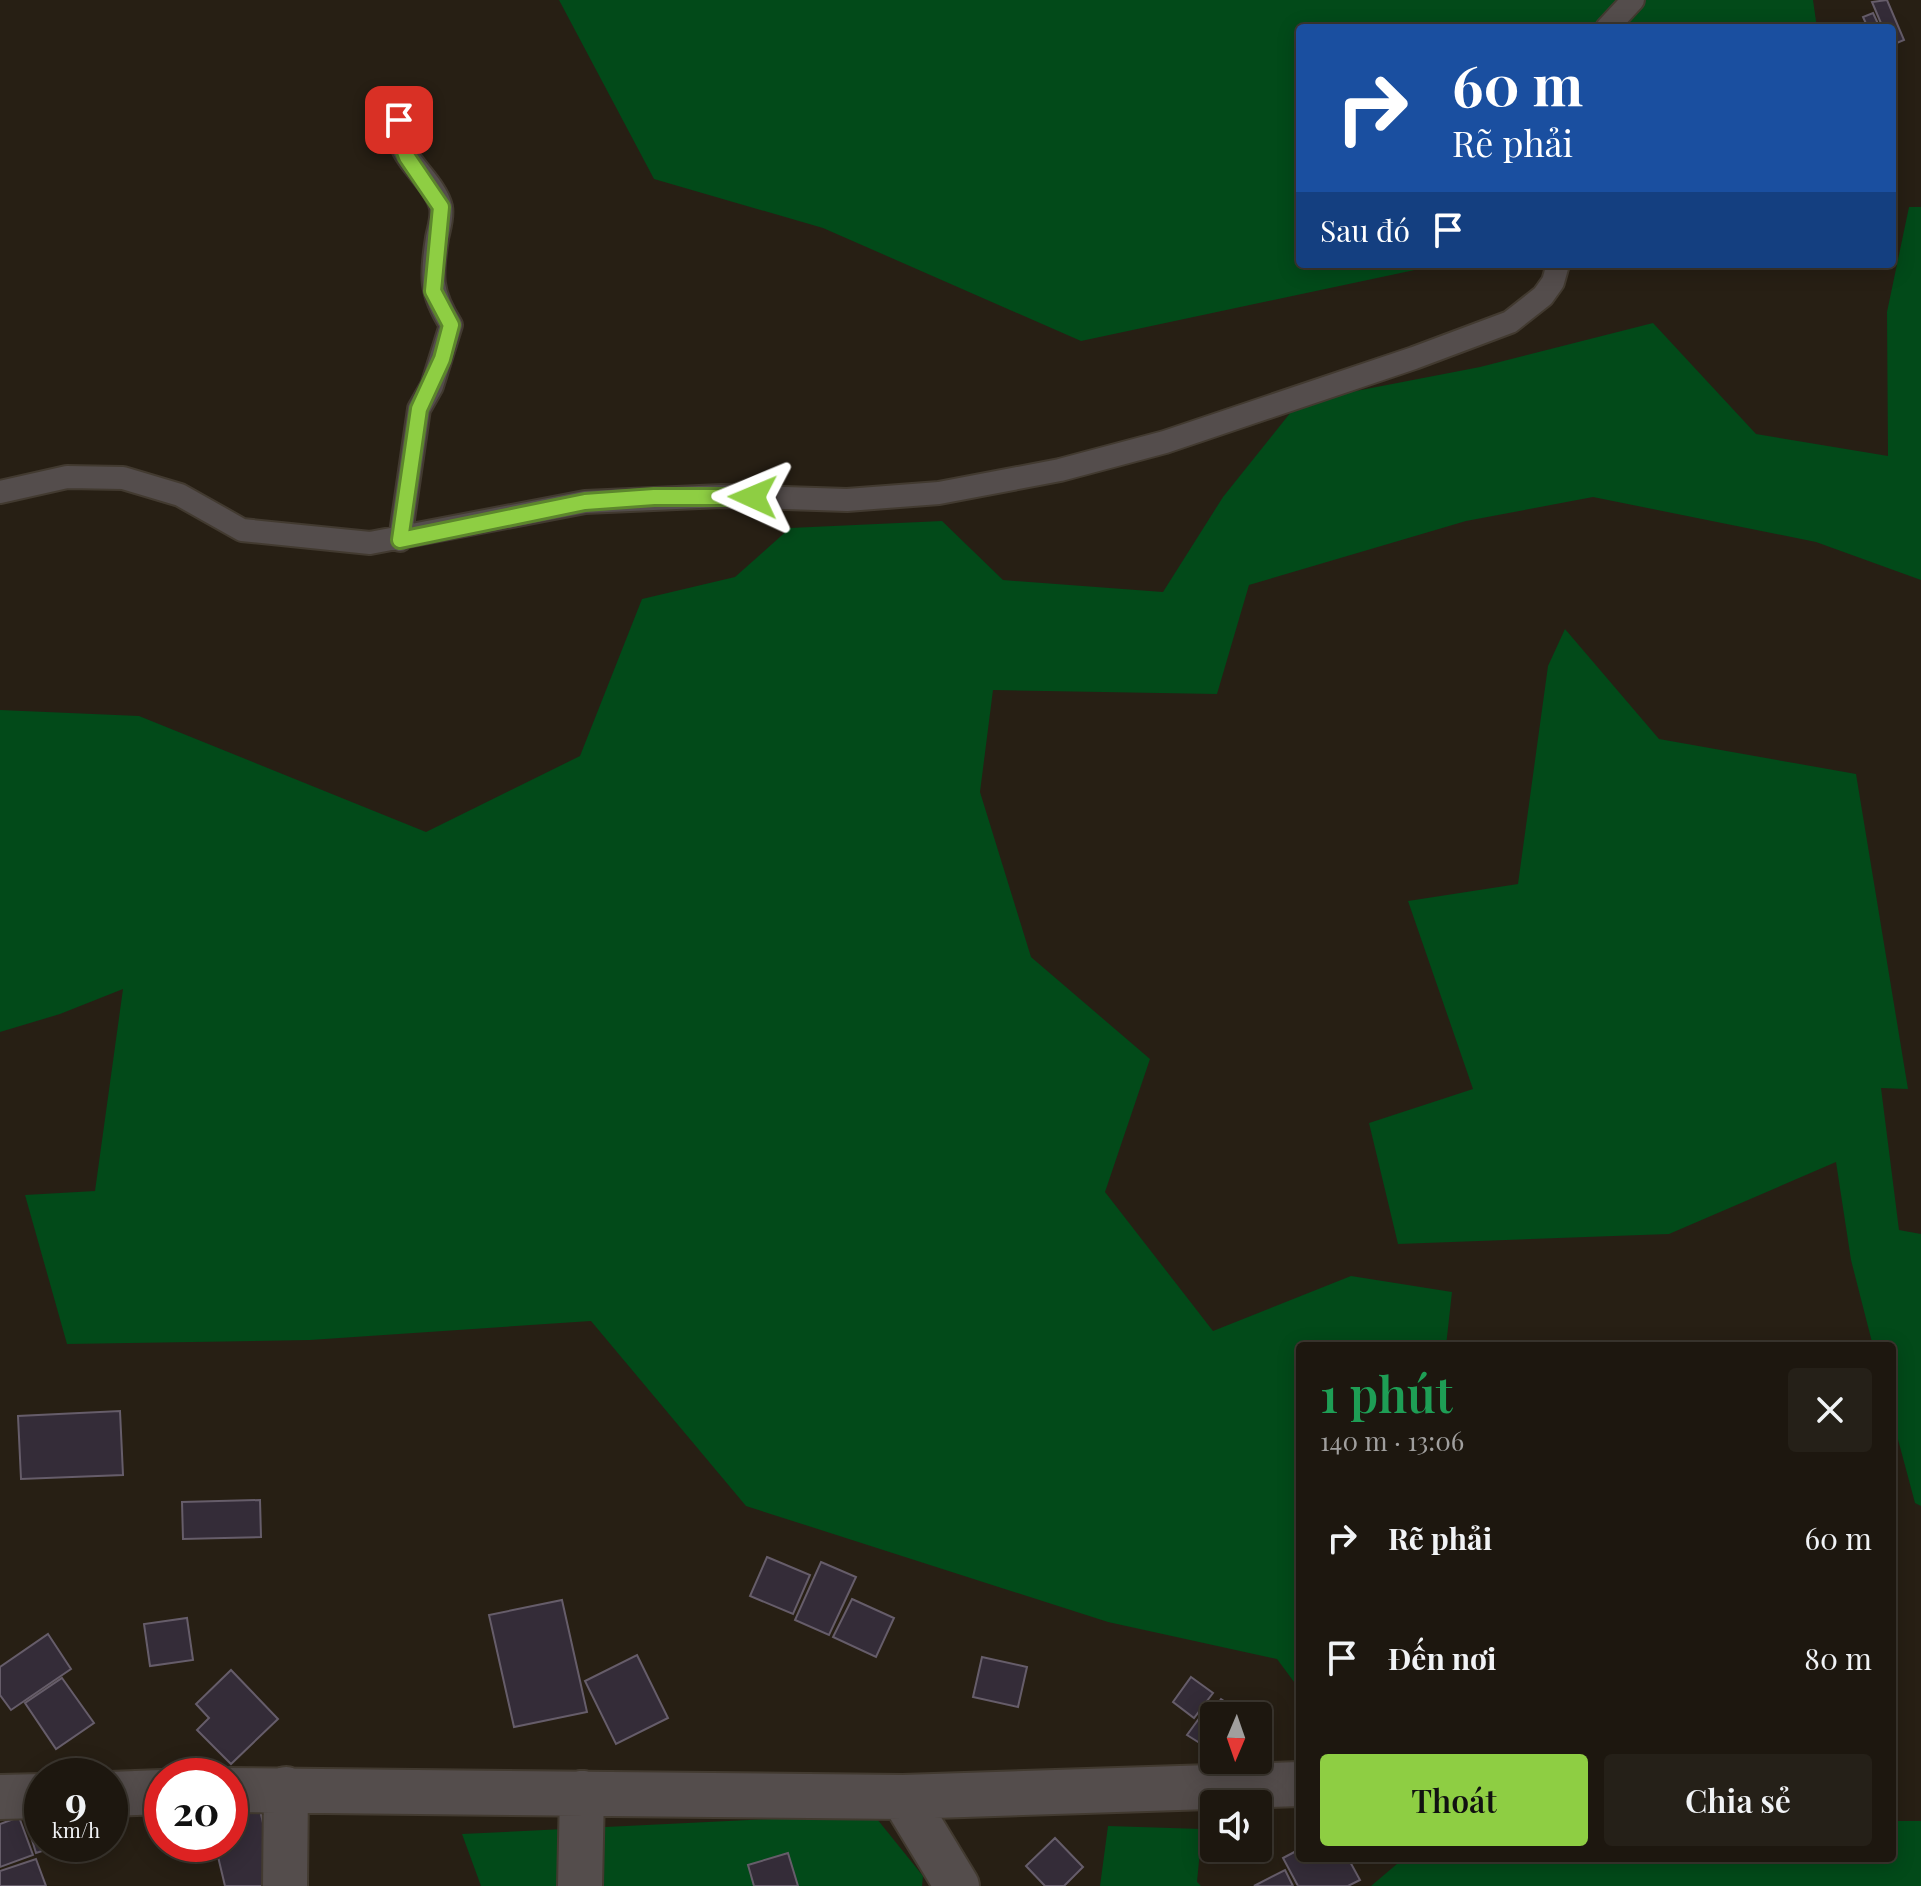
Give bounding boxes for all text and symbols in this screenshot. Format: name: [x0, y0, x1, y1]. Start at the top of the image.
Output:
text: 60 m: [1452, 46, 1583, 121]
icon: right: [1320, 56, 1424, 160]
pin: [365, 86, 433, 154]
icon: arrive: [377, 98, 421, 142]
text: Rẽ phải: [1452, 118, 1573, 166]
icon: arrive: [1426, 208, 1470, 252]
text: Sau đó: [1320, 210, 1410, 250]
position arrow: [711, 455, 795, 539]
text: 1 phút: [1320, 1361, 1453, 1425]
button: close: [1788, 1368, 1872, 1452]
text: 140 m · 13:06: [1320, 1423, 1464, 1458]
icon: right: [1320, 1516, 1364, 1560]
text: Rẽ phải: [1388, 1518, 1492, 1558]
text: 60 m: [1804, 1518, 1872, 1558]
icon: arrive: [1320, 1636, 1364, 1680]
text: Đến nơi: [1388, 1638, 1496, 1678]
text: 80 m: [1804, 1638, 1872, 1678]
north arrow: [1200, 1702, 1272, 1774]
map controls: [1200, 1702, 1272, 1862]
button: Thoát: [1320, 1754, 1588, 1846]
button: Chia sẻ: [1604, 1754, 1872, 1846]
speed limit sign: 20: [144, 1758, 248, 1862]
text: 9: [65, 1773, 87, 1826]
button: sound: [1200, 1790, 1272, 1862]
text: km/h: [52, 1816, 100, 1843]

